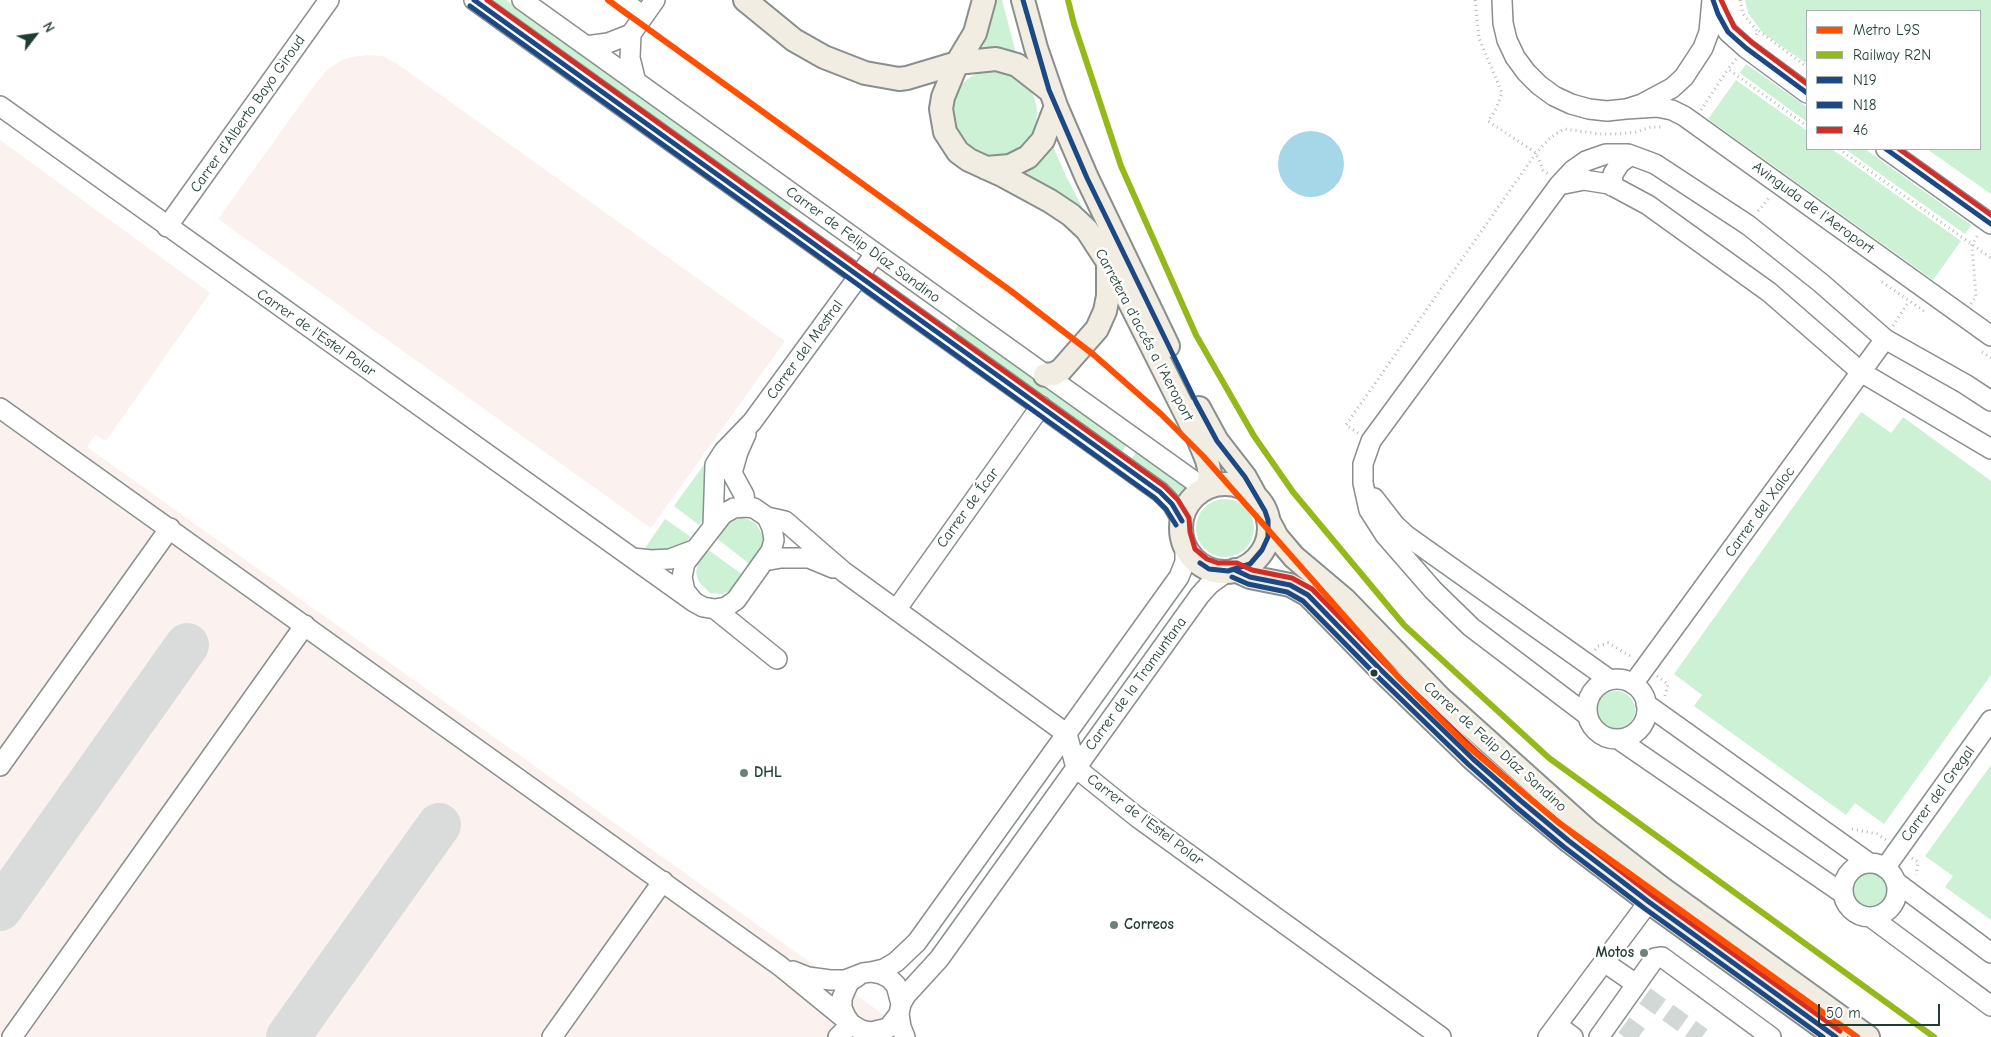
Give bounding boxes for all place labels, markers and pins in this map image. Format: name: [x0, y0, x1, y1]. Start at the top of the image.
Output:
unlabelled marker: [1369, 668, 1379, 678]
place label: DHL: [754, 764, 782, 782]
marker: DHL: [738, 767, 750, 779]
place label: Correos: [1124, 916, 1174, 934]
marker: Correos: [1108, 919, 1120, 931]
place label: Motos: [1596, 944, 1634, 962]
marker: Motos: [1638, 947, 1650, 959]

